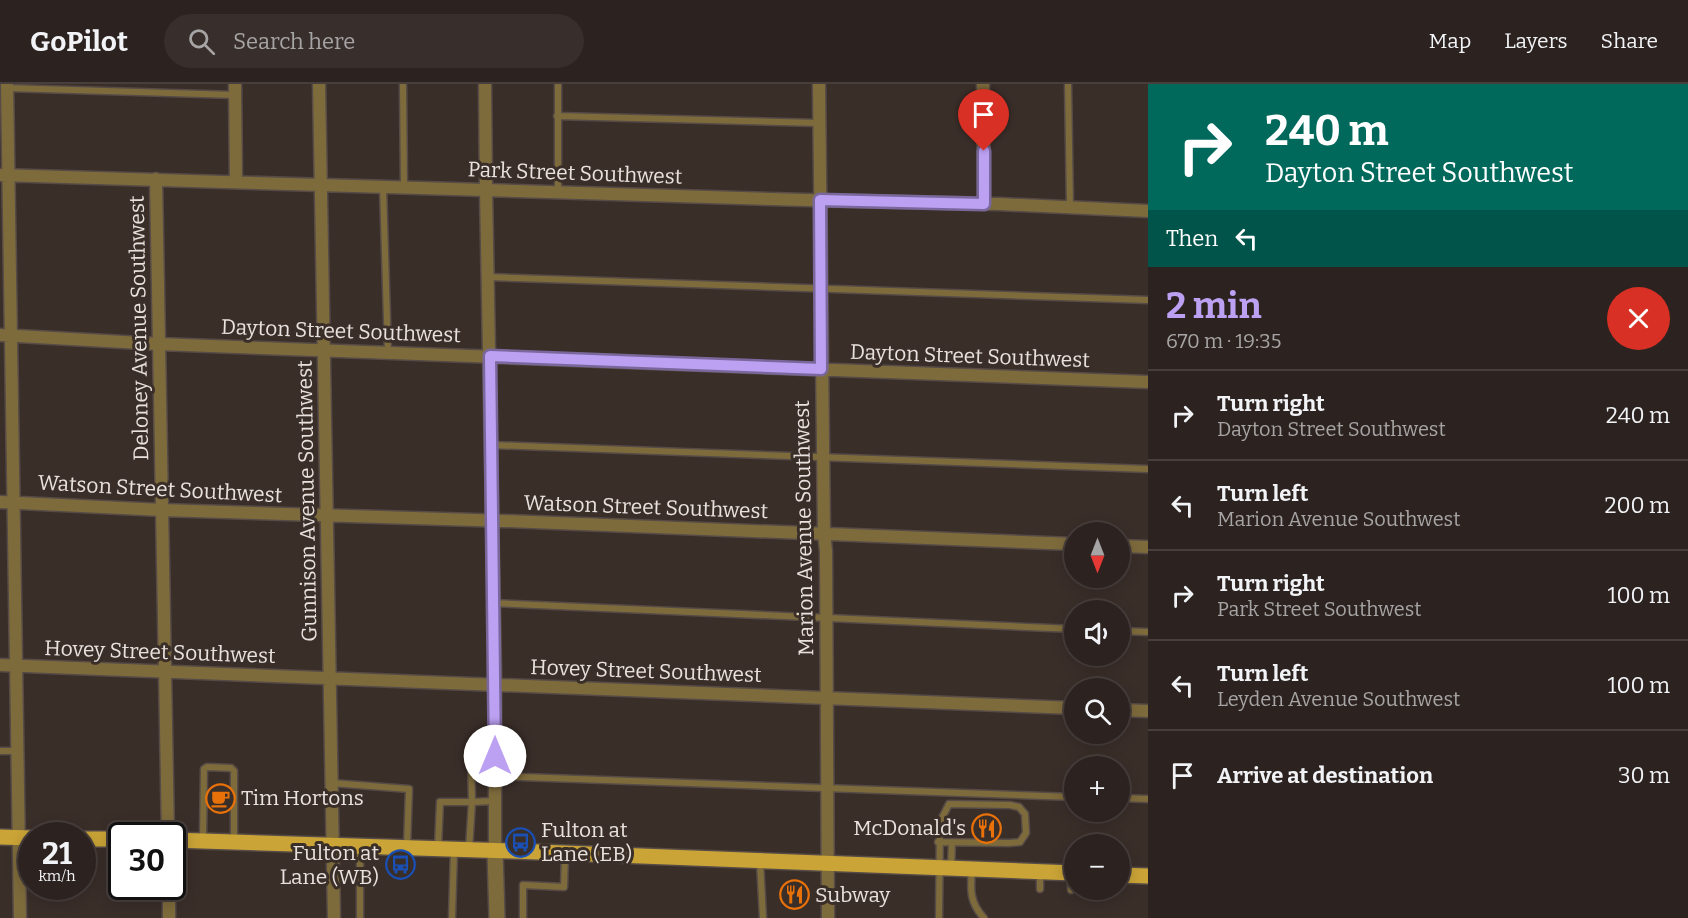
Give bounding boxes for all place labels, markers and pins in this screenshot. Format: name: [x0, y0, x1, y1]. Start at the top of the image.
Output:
pin: [958, 89, 1009, 151]
cafe icon: Tim Hortons: [204, 782, 236, 814]
place label: Tim Hortons: [241, 785, 364, 811]
restaurant icon: McDonald's: [971, 812, 1003, 844]
place label: McDonald's: [853, 815, 966, 841]
place label: Fulton at Lane (EB): [541, 817, 632, 867]
bus stop icon: Fulton at Lane (EB): [504, 826, 536, 858]
place label: Fulton at Lane (WB): [280, 840, 379, 890]
bus stop icon: Fulton at Lane (WB): [384, 849, 416, 881]
restaurant icon: Subway: [778, 879, 810, 911]
place label: Subway: [815, 882, 891, 908]

